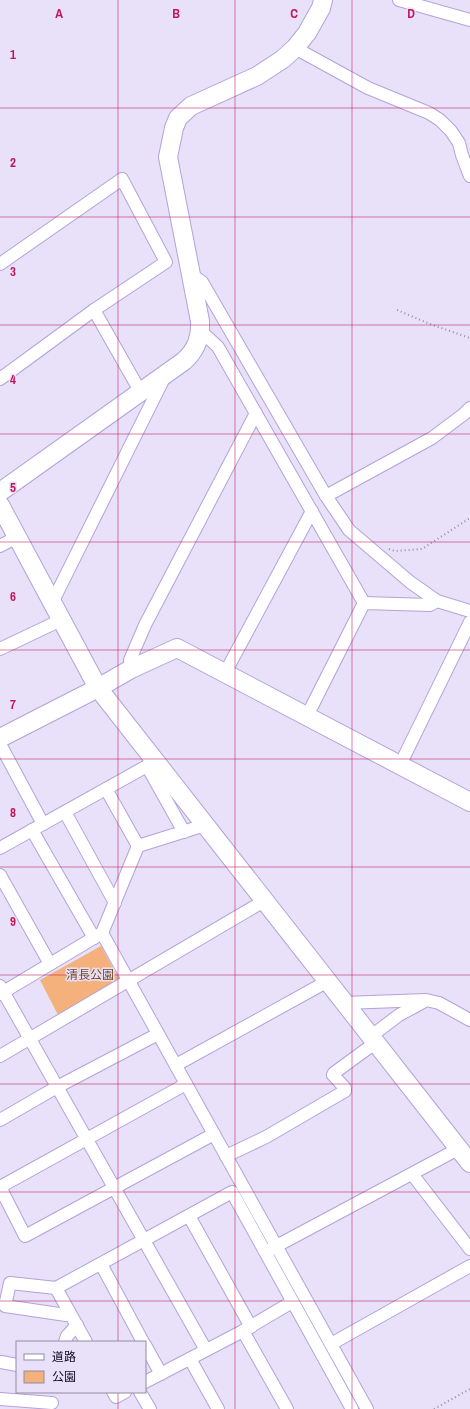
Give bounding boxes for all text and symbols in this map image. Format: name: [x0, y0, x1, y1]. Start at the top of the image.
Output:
text: A: [55, 5, 63, 22]
text: B: [172, 5, 180, 22]
text: C: [290, 5, 298, 22]
text: D: [407, 5, 415, 22]
text: 1: [10, 46, 16, 63]
text: 2: [10, 154, 16, 171]
text: 3: [10, 263, 16, 280]
text: 4: [10, 371, 16, 388]
text: 5: [10, 479, 16, 496]
text: 6: [10, 588, 16, 605]
text: 7: [10, 696, 16, 713]
text: 8: [10, 804, 16, 821]
text: 9: [10, 913, 16, 930]
park label: 清長公園: [66, 967, 114, 983]
legend: [16, 1341, 146, 1393]
text: 道路: [52, 1349, 76, 1365]
text: 公園: [52, 1369, 76, 1385]

